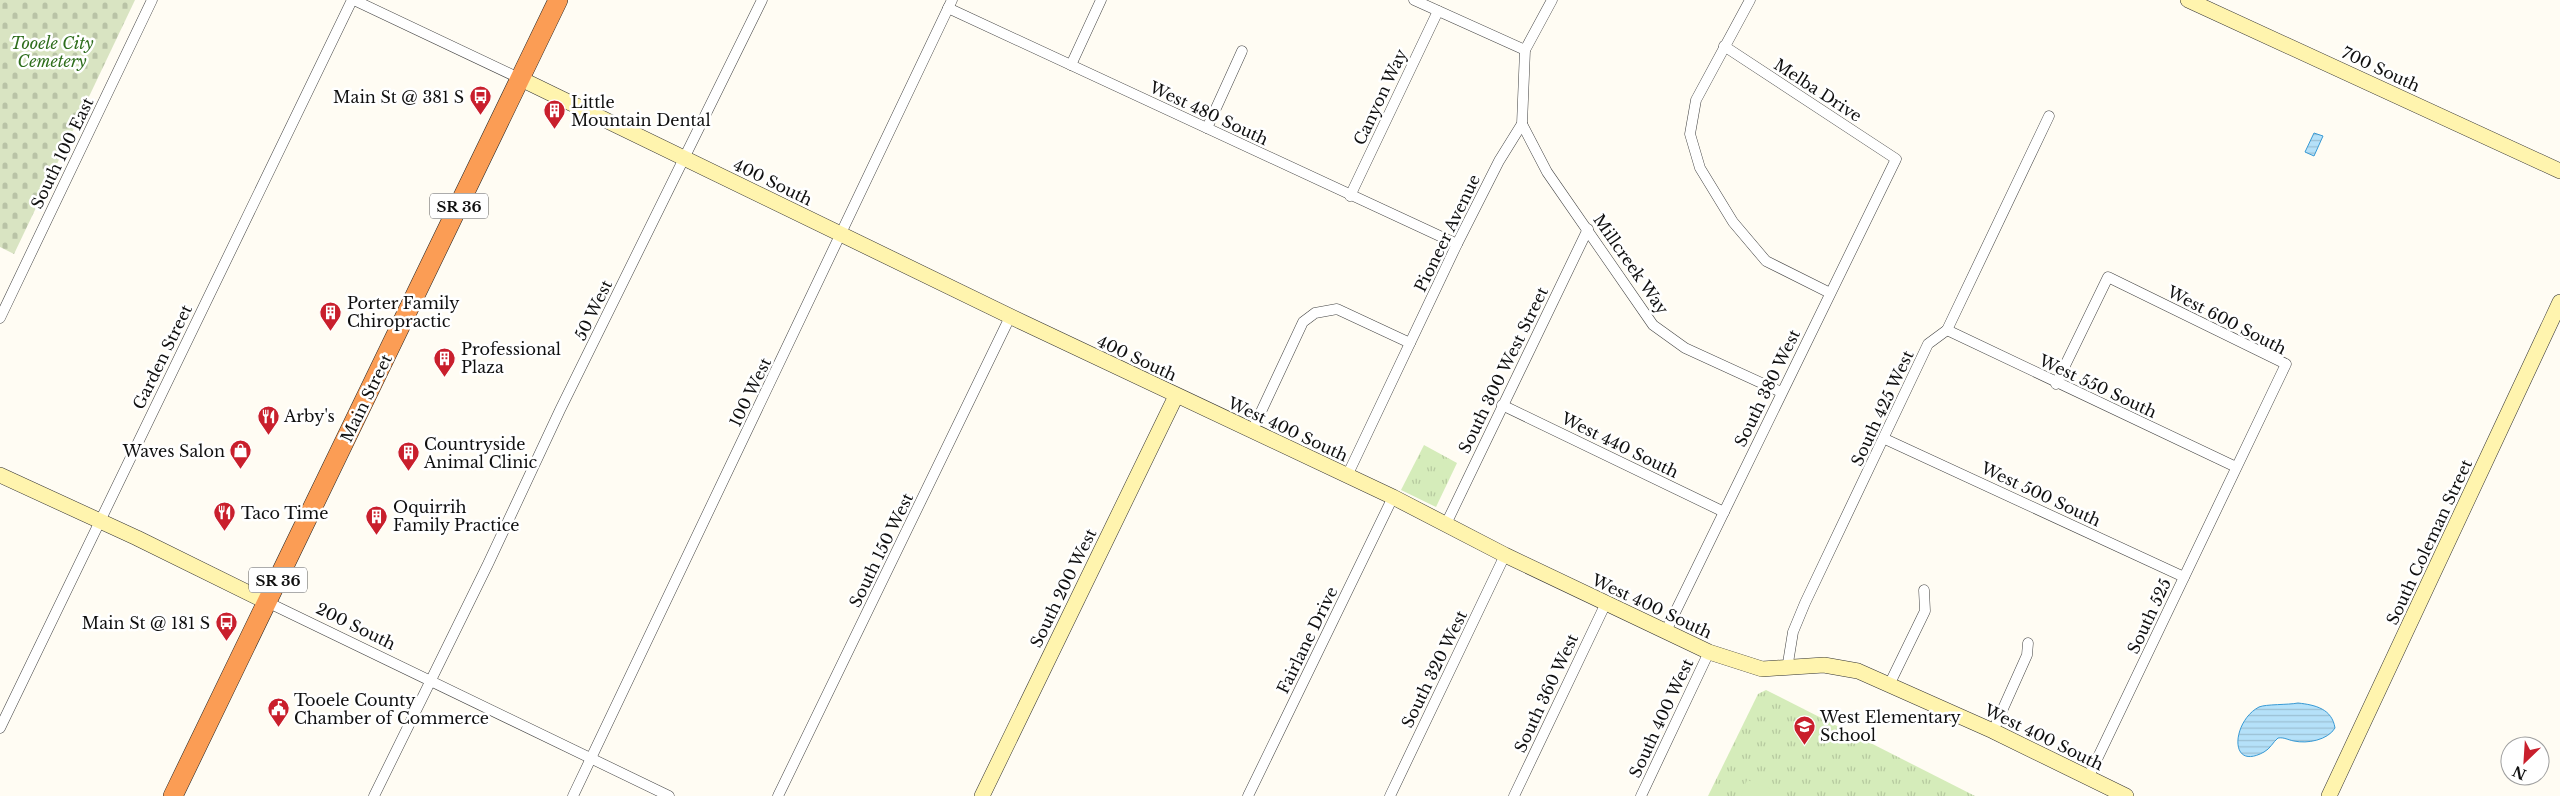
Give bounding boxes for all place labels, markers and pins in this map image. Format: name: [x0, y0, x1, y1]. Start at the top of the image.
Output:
bus stop icon: Main St @ 381 S: [468, 85, 492, 116]
place label: Main St @ 381 S: [333, 87, 464, 107]
place label: Little Mountain Dental: [571, 92, 711, 130]
building icon: Little Mountain Dental: [543, 99, 567, 130]
place label: Porter Family Chiropractic: [347, 293, 460, 331]
building icon: Porter Family Chiropractic: [319, 300, 343, 331]
place label: Professional Plaza: [461, 339, 561, 377]
building icon: Professional Plaza: [433, 346, 457, 377]
restaurant icon: Arby's: [256, 404, 280, 435]
place label: Arby's: [283, 406, 335, 426]
place label: Countryside Animal Clinic: [423, 434, 538, 472]
shop icon: Waves Salon: [229, 439, 253, 470]
place label: Waves Salon: [122, 441, 225, 461]
building icon: Countryside Animal Clinic: [396, 441, 420, 472]
place label: Oquirrih Family Practice: [393, 497, 519, 535]
restaurant icon: Taco Time: [213, 501, 237, 532]
place label: Taco Time: [241, 503, 328, 523]
building icon: Oquirrih Family Practice: [365, 504, 389, 535]
bus stop icon: Main St @ 181 S: [214, 611, 238, 642]
place label: Main St @ 181 S: [82, 613, 210, 633]
place label: Tooele County Chamber of Commerce: [294, 690, 489, 728]
public building icon: Tooele County Chamber of Commerce: [266, 697, 290, 728]
place label: West Elementary School: [1819, 707, 1962, 745]
school or university icon: West Elementary School: [1792, 714, 1816, 745]

